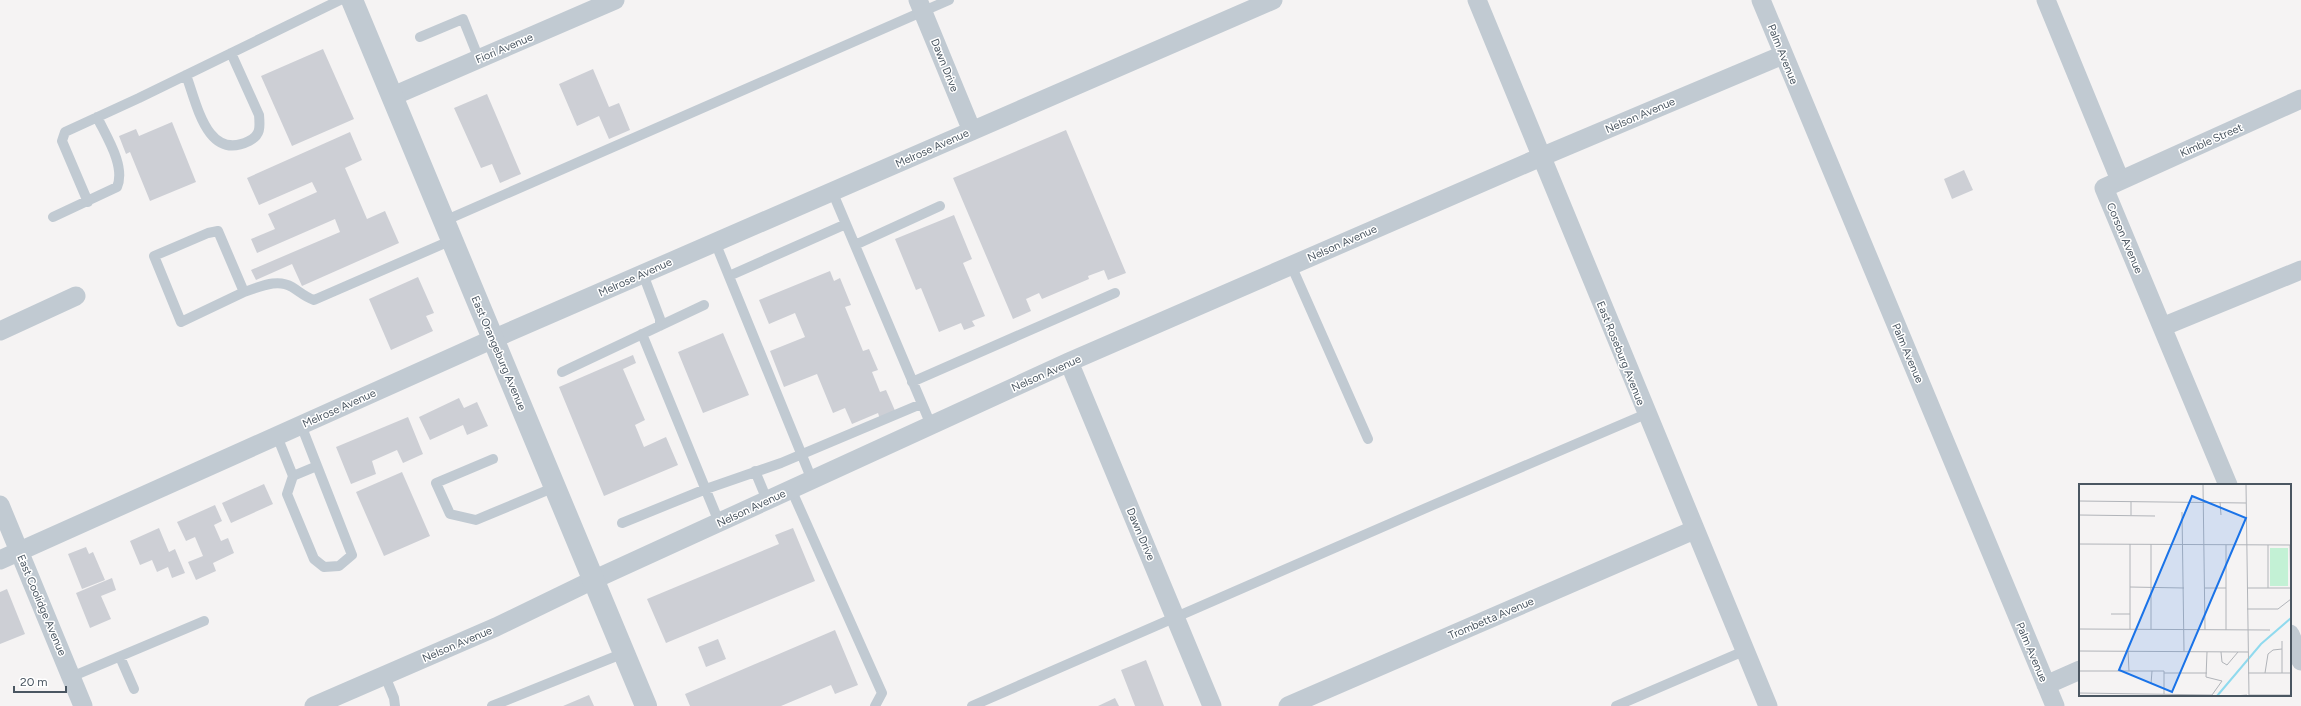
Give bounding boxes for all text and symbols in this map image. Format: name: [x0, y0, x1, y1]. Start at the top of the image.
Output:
street label: Palm Avenue: [1765, 22, 1800, 86]
street label: Fiori Avenue: [474, 31, 535, 66]
street label: Dawn Drive: [928, 37, 961, 94]
street label: Nelson Avenue: [1603, 95, 1677, 136]
street label: Kimble Street: [2178, 121, 2244, 160]
street label: Melrose Avenue: [894, 126, 971, 170]
street label: Corson Avenue: [2104, 201, 2145, 276]
street label: Nelson Avenue: [1306, 222, 1379, 265]
street label: Melrose Avenue: [597, 255, 674, 299]
street label: East Orangeburg Avenue: [468, 294, 529, 412]
street label: East Roseburg Avenue: [1594, 299, 1647, 407]
street label: Palm Avenue: [1889, 321, 1926, 385]
street label: Nelson Avenue: [1010, 352, 1083, 395]
street label: Melrose Avenue: [301, 386, 378, 430]
inset map: [2079, 484, 2291, 696]
street label: Nelson Avenue: [715, 487, 788, 530]
street label: Dawn Drive: [1124, 506, 1157, 563]
street label: East Coolidge Avenue: [14, 553, 69, 658]
street label: Trombetta Avenue: [1447, 595, 1536, 642]
street label: Palm Avenue: [2013, 620, 2050, 684]
street label: Nelson Avenue: [420, 624, 494, 665]
scale bar: [14, 668, 66, 694]
text: 20 m: [20, 675, 48, 689]

